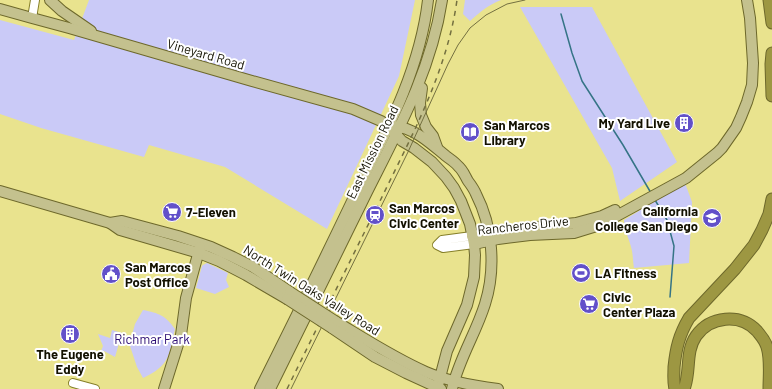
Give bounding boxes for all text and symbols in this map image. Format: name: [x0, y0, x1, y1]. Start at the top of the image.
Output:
street label: Vineyard Road: [165, 35, 247, 73]
street label: East Mission Road: [343, 103, 401, 201]
building icon: My Yard Live: [673, 112, 695, 134]
place label: My Yard Live: [599, 115, 670, 131]
place label: San Marcos Library: [484, 117, 550, 148]
library icon: San Marcos Library: [459, 121, 481, 143]
place label: San Marcos Civic Center: [389, 200, 459, 231]
supermarket icon: 7-Eleven: [161, 201, 183, 223]
place label: California College San Diego: [595, 203, 698, 234]
place label: 7-Eleven: [186, 204, 236, 220]
station icon: San Marcos Civic Center: [364, 204, 386, 226]
school or university icon: California College San Diego: [701, 207, 723, 229]
street label: Rancheros Drive: [477, 212, 569, 238]
street label: North Twin Oaks Valley Road: [241, 241, 383, 339]
place label: San Marcos Post Office: [125, 259, 191, 290]
sports icon: LA Fitness: [570, 262, 592, 284]
public building icon: San Marcos Post Office: [100, 263, 122, 285]
place label: LA Fitness: [595, 265, 657, 281]
place label: Civic Center Plaza: [603, 289, 675, 320]
supermarket icon: Civic Center Plaza: [578, 293, 600, 315]
building icon: The Eugene Eddy: [59, 323, 81, 345]
park label: Richmar Park: [114, 331, 190, 347]
place label: The Eugene Eddy: [36, 346, 104, 377]

